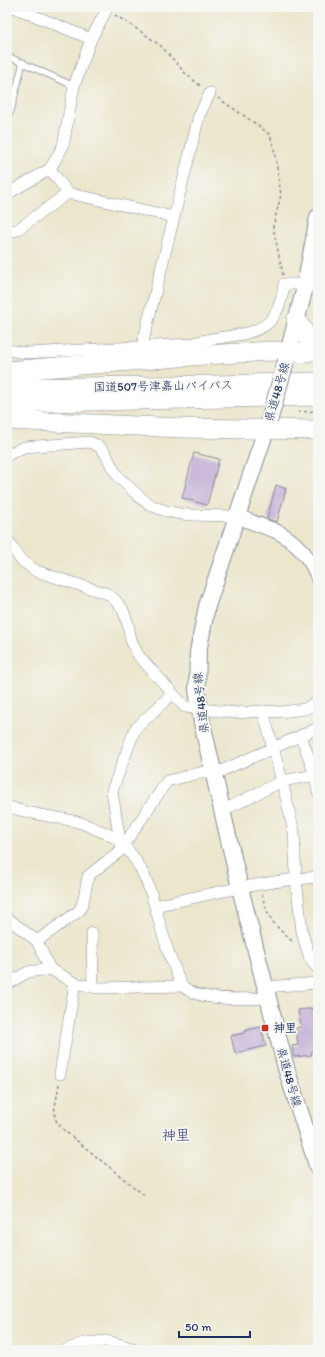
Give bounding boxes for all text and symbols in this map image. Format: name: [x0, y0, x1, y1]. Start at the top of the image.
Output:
street label: 県道48号線: [262, 360, 292, 424]
street label: 国道507号津嘉山バイパス: [93, 378, 233, 394]
street label: 県道48号線: [190, 671, 212, 735]
place label: 神里: [273, 1021, 297, 1035]
marker: 神里: [260, 1023, 270, 1033]
street label: 県道48号線: [274, 1045, 304, 1109]
district label: 神里: [162, 1127, 190, 1144]
scale bar: [179, 1313, 250, 1339]
text: 50 m: [185, 1320, 211, 1334]

